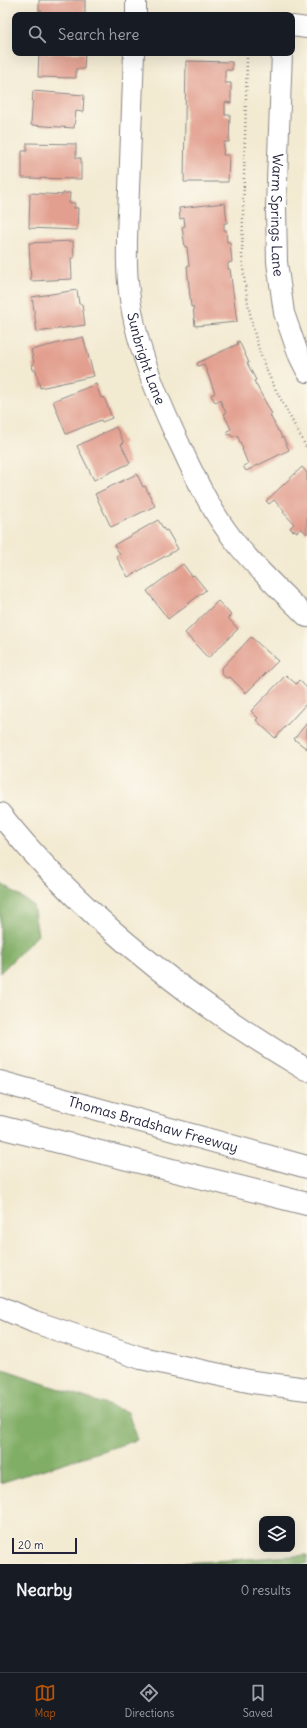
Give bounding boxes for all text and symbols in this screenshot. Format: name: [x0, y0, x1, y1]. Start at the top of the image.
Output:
search box: [12, 12, 295, 56]
icon: search: [26, 23, 48, 45]
text: Search here: [58, 25, 139, 44]
street label: Warm Springs Lane: [267, 153, 288, 278]
street label: Sunbright Lane: [123, 311, 170, 407]
street label: Thomas Bradshaw Freeway: [66, 1092, 240, 1157]
map controls: [259, 1516, 295, 1552]
button: layers: [259, 1516, 295, 1552]
scale bar: [12, 1536, 77, 1555]
text: 20 m: [18, 1538, 44, 1552]
text: Nearby: [16, 1579, 72, 1601]
text: 0 results: [241, 1582, 291, 1599]
tab: Map: [34, 1682, 56, 1720]
tab: Directions: [125, 1682, 174, 1720]
tab: Saved: [243, 1682, 273, 1720]

